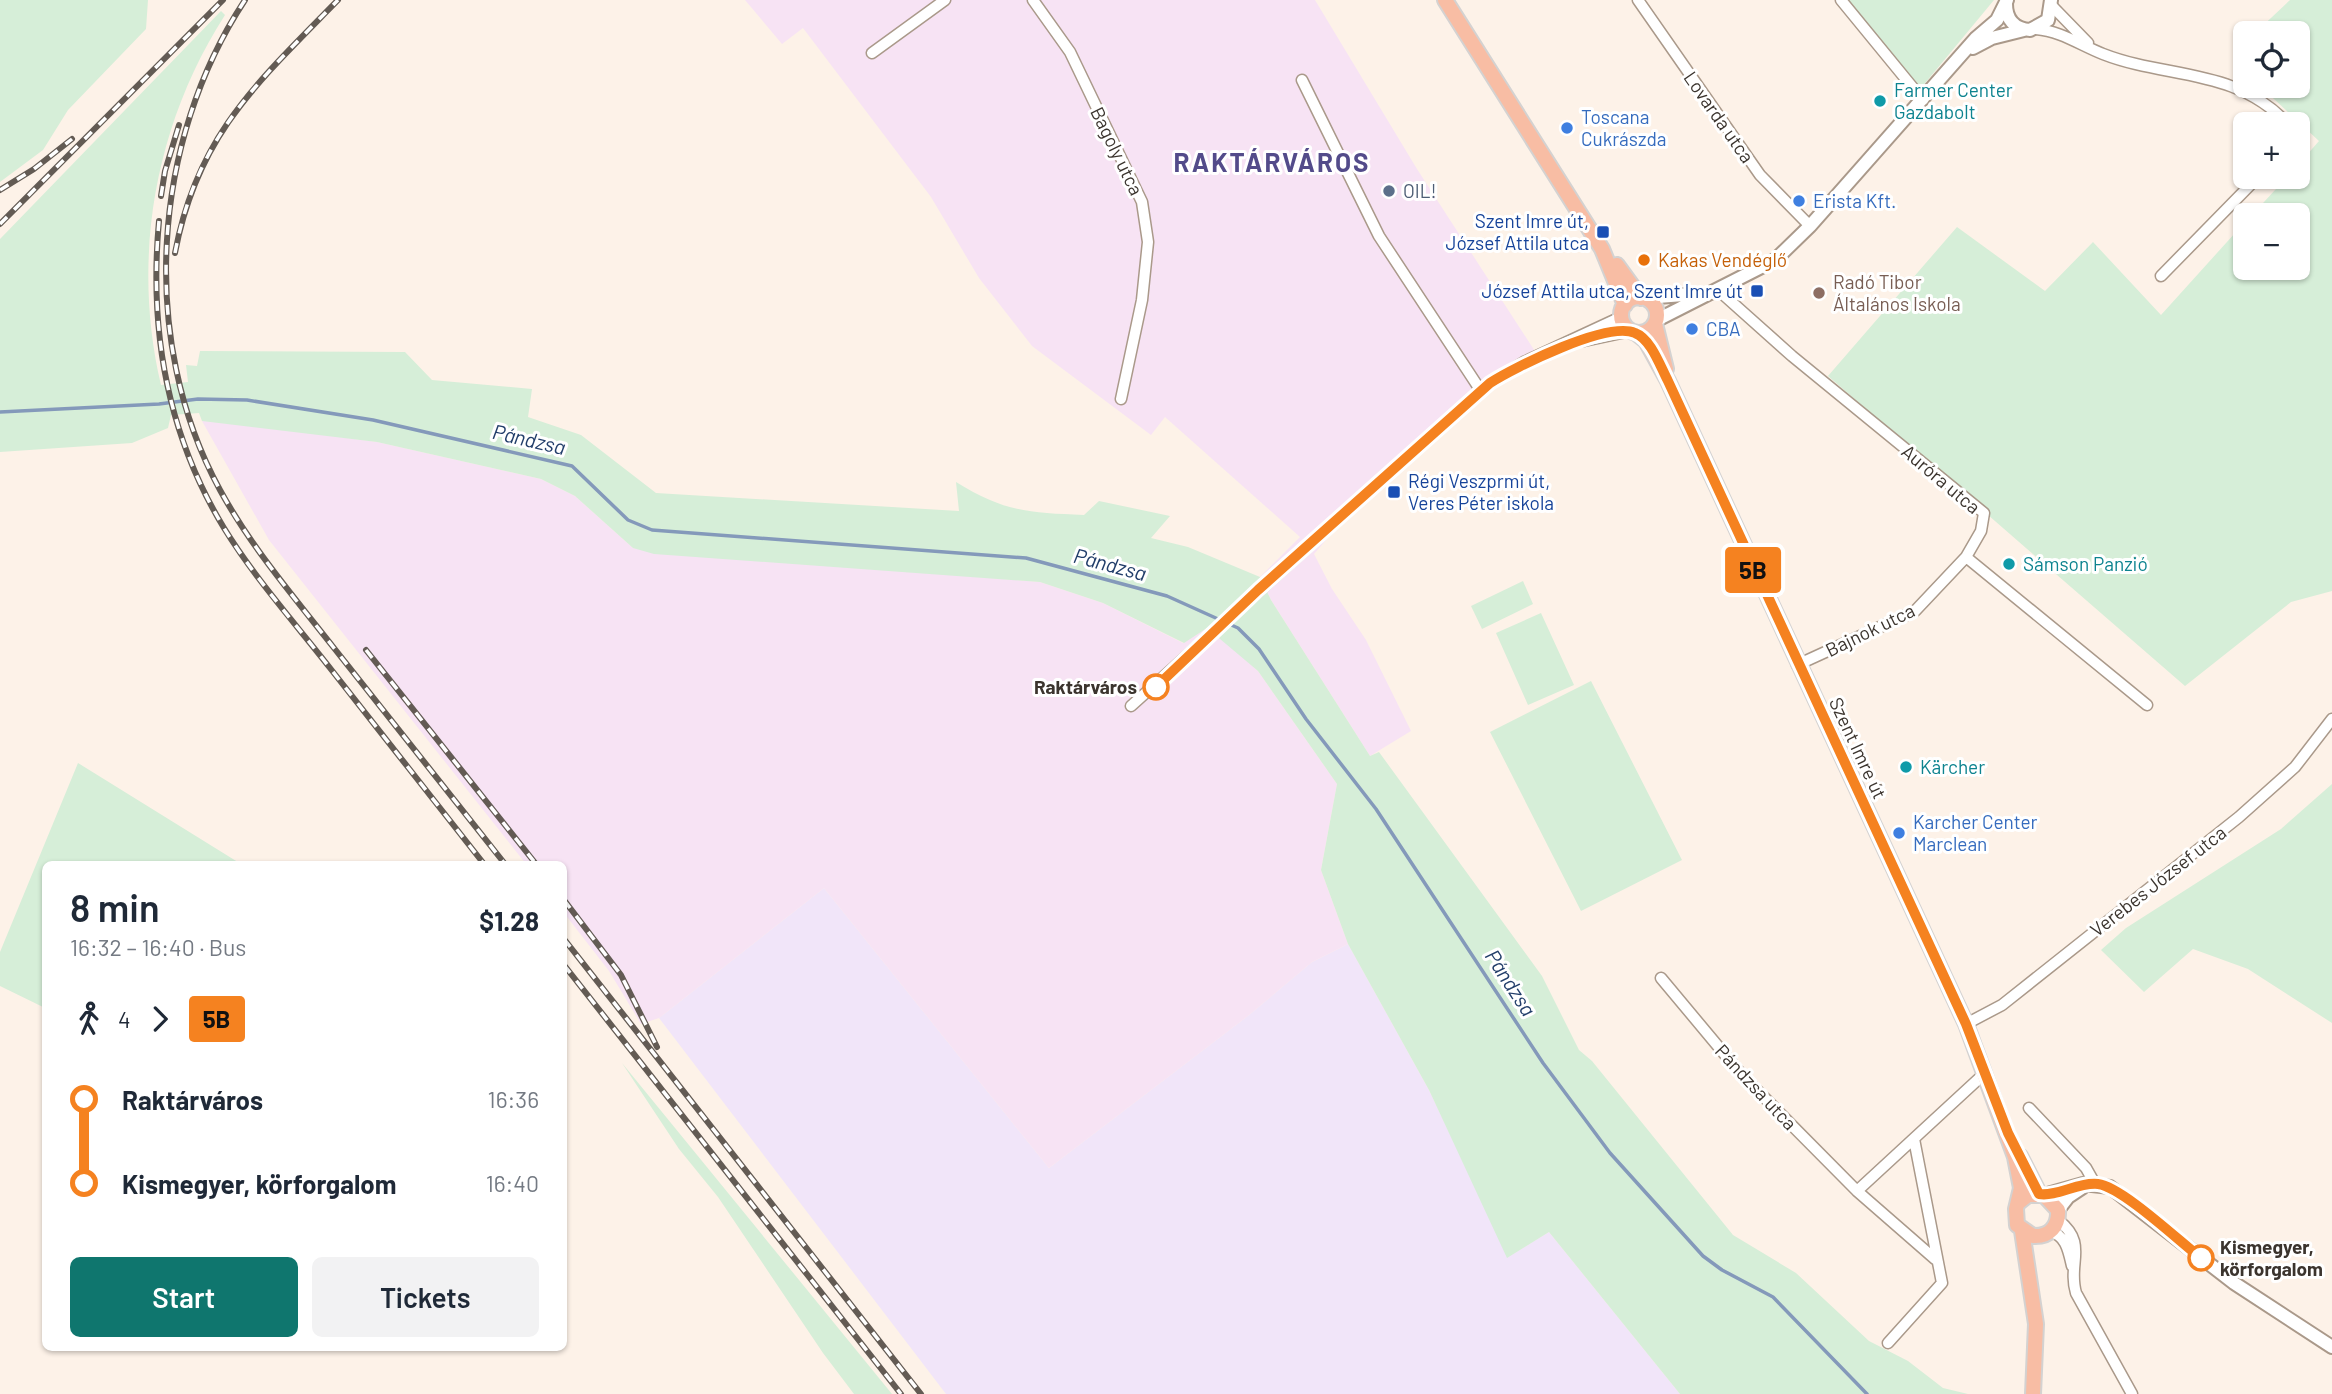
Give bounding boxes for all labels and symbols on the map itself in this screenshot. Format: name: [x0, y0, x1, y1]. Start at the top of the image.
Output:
street label: Lovarda utca: [1679, 67, 1759, 167]
place label: Farmer Center Gazdabolt: [1894, 78, 2013, 123]
marker: Farmer Center Gazdabolt: [1872, 93, 1888, 109]
street label: Bagoly utca: [1086, 103, 1149, 199]
place label: Toscana Cukrászda: [1581, 105, 1666, 150]
marker: Toscana Cukrászda: [1559, 120, 1575, 136]
district label: RAKTÁRVÁROS: [1173, 146, 1371, 177]
place label: OIL!: [1403, 179, 1437, 202]
marker: OIL!: [1381, 183, 1397, 199]
place label: Erista Kft.: [1813, 189, 1896, 212]
marker: Erista Kft.: [1791, 193, 1807, 209]
place label: Szent Imre út, József Attila utca: [1445, 209, 1589, 254]
marker: Szent Imre út, József Attila utca: [1595, 224, 1611, 240]
place label: Kakas Vendéglő: [1658, 248, 1787, 271]
marker: Kakas Vendéglő: [1636, 252, 1652, 268]
place label: Radó Tibor Általános Iskola: [1833, 270, 1961, 315]
place label: József Attila utca, Szent Imre út: [1481, 279, 1743, 302]
marker: József Attila utca, Szent Imre út: [1749, 283, 1765, 299]
marker: Radó Tibor Általános Iskola: [1811, 285, 1827, 301]
place label: CBA: [1706, 317, 1741, 340]
marker: CBA: [1684, 321, 1700, 337]
water label: Pándzsa: [490, 418, 568, 459]
street label: Auróra utca: [1897, 439, 1985, 518]
place label: Régi Veszprmi út, Veres Péter iskola: [1408, 469, 1554, 514]
marker: Régi Veszprmi út, Veres Péter iskola: [1386, 484, 1402, 500]
water label: Pándzsa: [1071, 542, 1150, 585]
line badge: 5B: [1722, 547, 1784, 593]
place label: Sámson Panzió: [2023, 552, 2148, 575]
marker: Sámson Panzió: [2001, 556, 2017, 572]
street label: Bajnok utca: [1821, 598, 1918, 661]
marker: Raktárváros: [1143, 674, 1169, 700]
place label: Raktárváros: [1034, 675, 1137, 698]
street label: Szent Imre út: [1825, 693, 1892, 802]
place label: Kärcher: [1920, 755, 1985, 778]
marker: Kärcher: [1898, 759, 1914, 775]
place label: Karcher Center Marclean: [1913, 810, 2038, 855]
street label: Verebes József utca: [2085, 820, 2230, 941]
marker: Karcher Center Marclean: [1891, 825, 1907, 841]
water label: Pándzsa: [1481, 944, 1542, 1020]
street label: Pándzsa utca: [1711, 1039, 1802, 1134]
place label: Kismegyer, körforgalom: [2220, 1235, 2323, 1280]
marker: Kismegyer, körforgalom: [2188, 1245, 2214, 1271]

